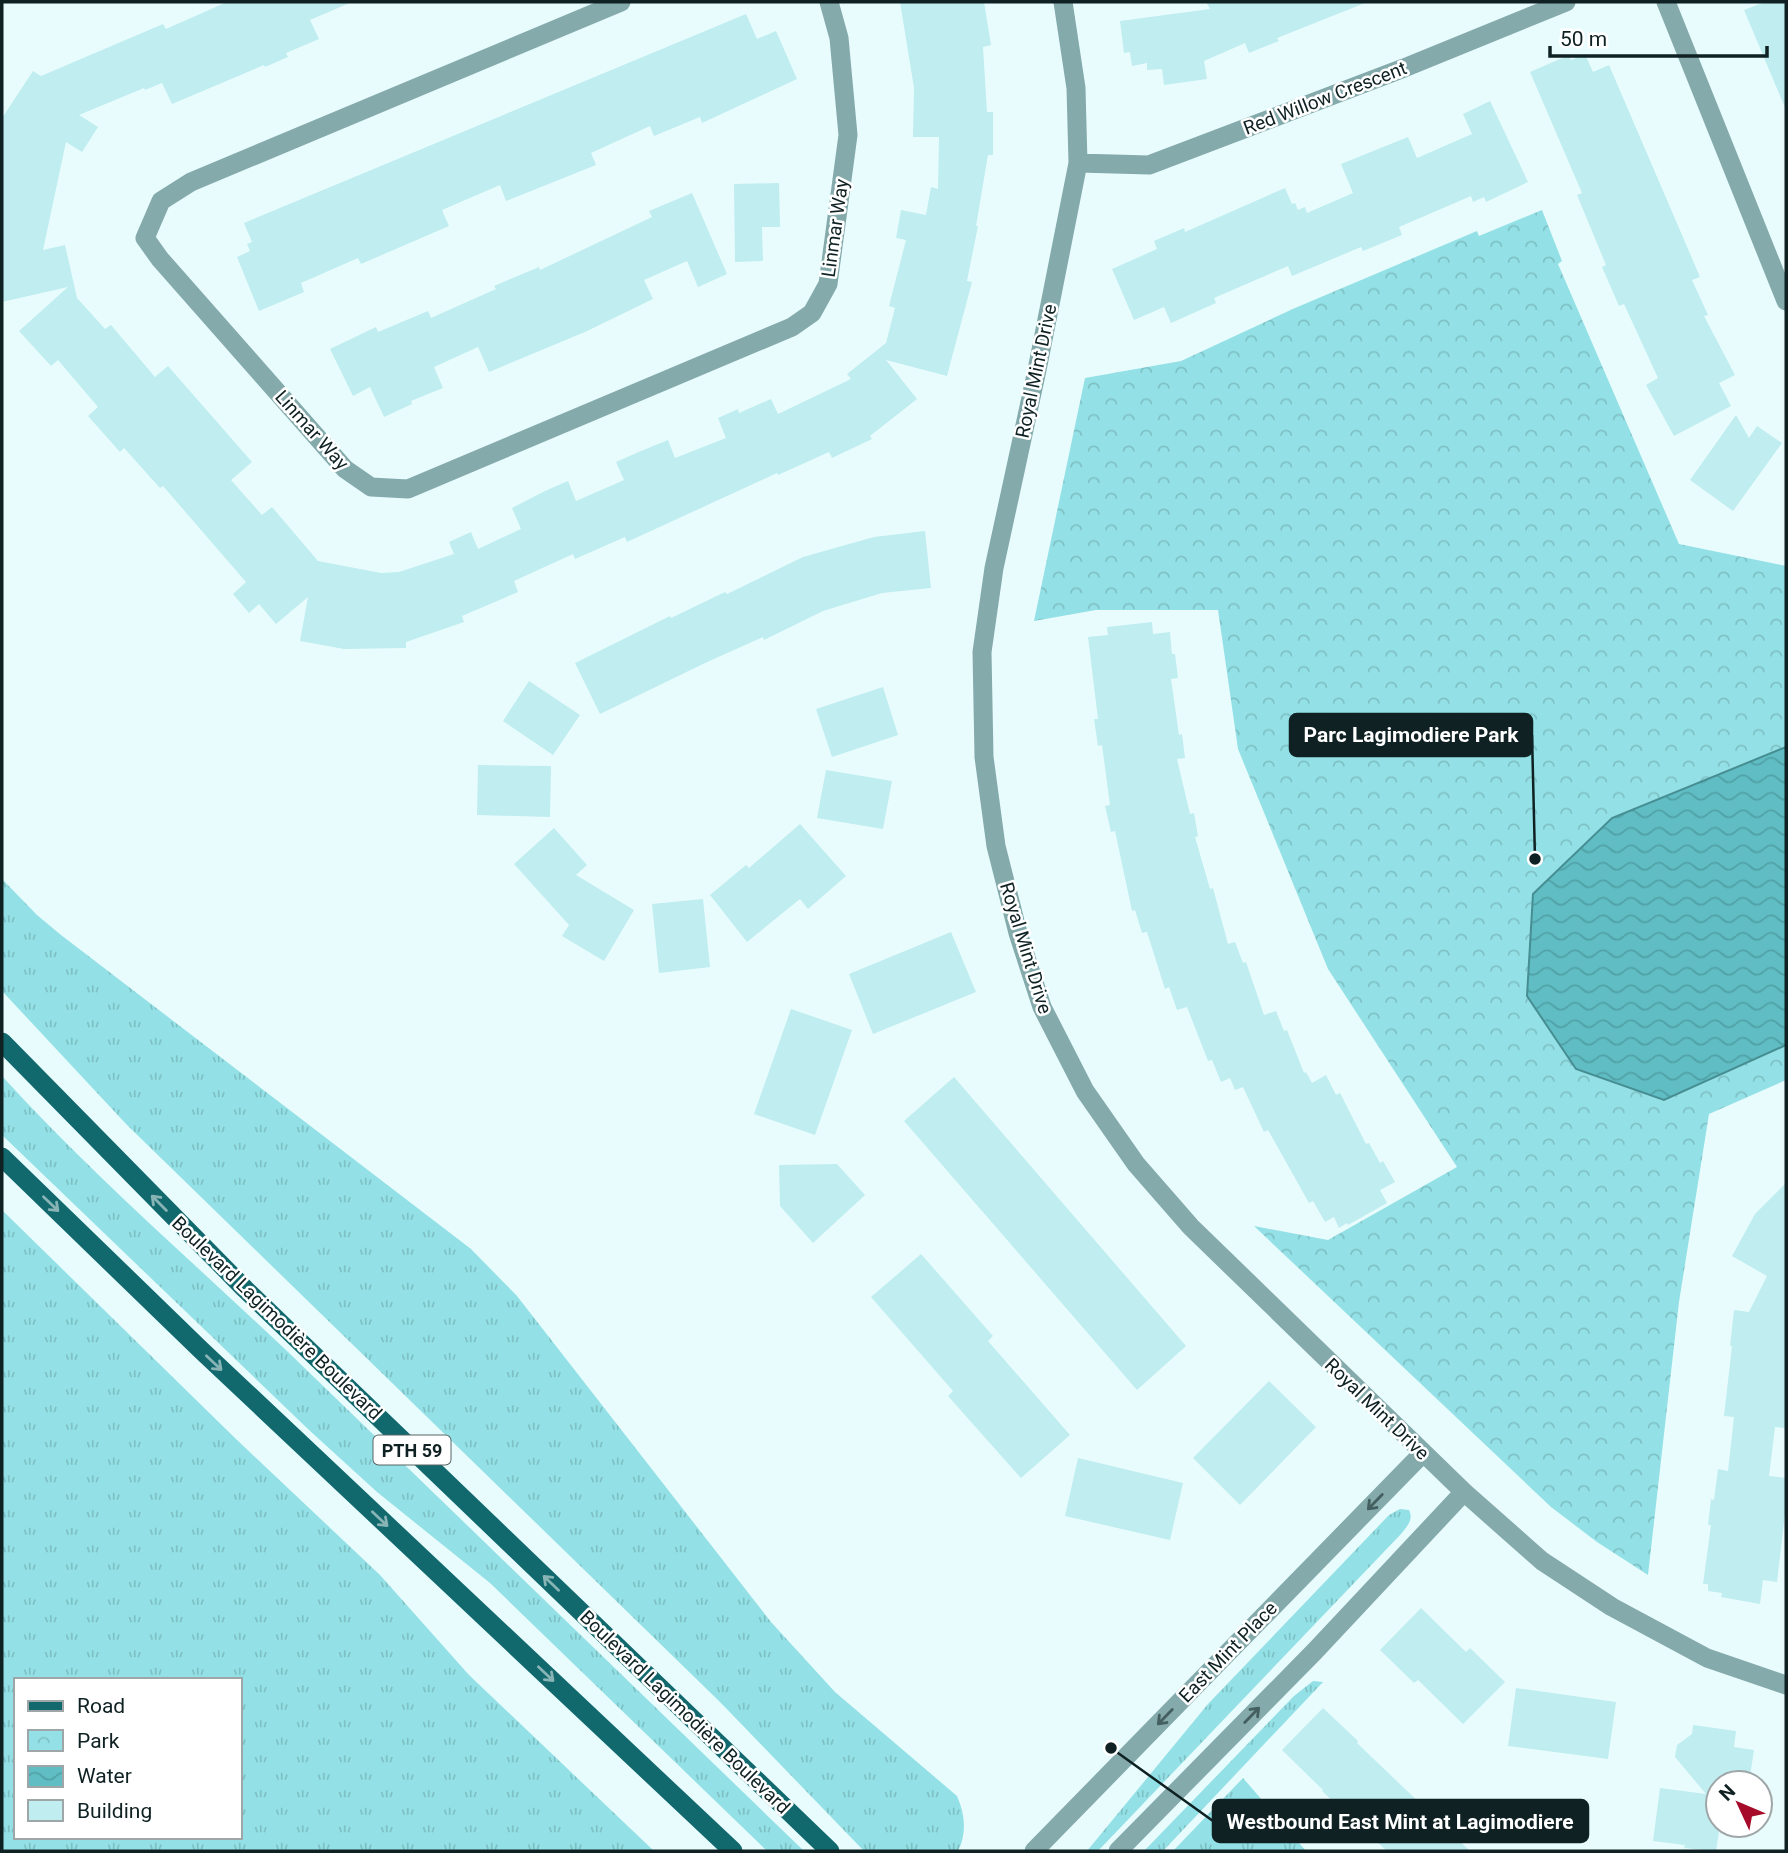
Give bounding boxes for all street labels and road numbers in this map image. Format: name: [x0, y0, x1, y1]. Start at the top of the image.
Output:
street label: Red Willow Crescent: [1240, 56, 1410, 140]
street label: Linmar Way: [817, 177, 853, 279]
street label: Royal Mint Drive: [1011, 302, 1061, 440]
street label: Linmar Way: [270, 385, 354, 475]
street label: Royal Mint Drive: [995, 879, 1057, 1017]
street label: Boulevard Lagimodière Boulevard: [167, 1212, 387, 1424]
street label: Royal Mint Drive: [1320, 1353, 1434, 1465]
road number: PTH 59: [374, 1436, 450, 1464]
street label: East Mint Place: [1174, 1597, 1282, 1707]
street label: Boulevard Lagimodière Boulevard: [575, 1606, 795, 1818]

